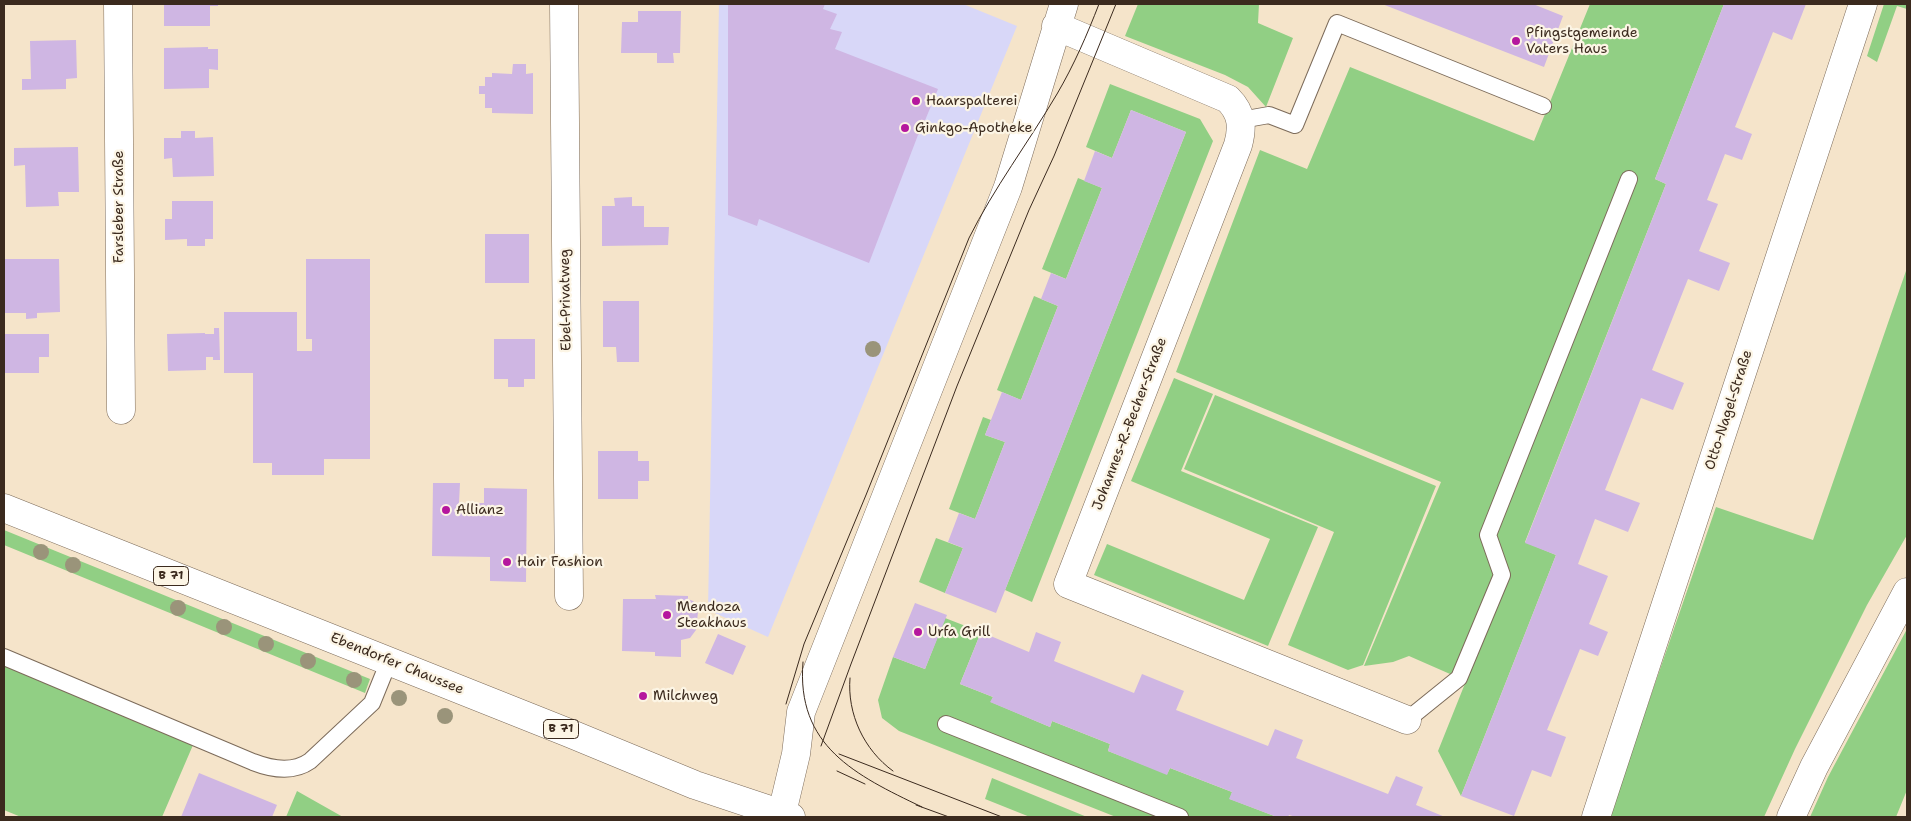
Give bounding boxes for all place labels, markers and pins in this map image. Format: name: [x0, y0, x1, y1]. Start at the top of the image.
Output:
place label: Pfingstgemeinde Vaters Haus: [1526, 25, 1638, 58]
marker: Pfingstgemeinde Vaters Haus: [1510, 35, 1522, 47]
place label: Haarspalterei: [926, 93, 1017, 109]
marker: Haarspalterei: [910, 95, 922, 107]
place label: Ginkgo-Apotheke: [915, 120, 1032, 136]
marker: Ginkgo-Apotheke: [899, 122, 911, 134]
place label: Allianz: [456, 502, 504, 518]
marker: Allianz: [440, 504, 452, 516]
place label: Hair Fashion: [517, 554, 603, 570]
marker: Hair Fashion: [501, 556, 513, 568]
place label: Mendoza Steakhaus: [677, 599, 747, 632]
marker: Mendoza Steakhaus: [661, 609, 673, 621]
place label: Urfa Grill: [928, 624, 990, 640]
marker: Urfa Grill: [912, 626, 924, 638]
place label: Milchweg: [653, 688, 718, 704]
marker: Milchweg: [637, 690, 649, 702]

